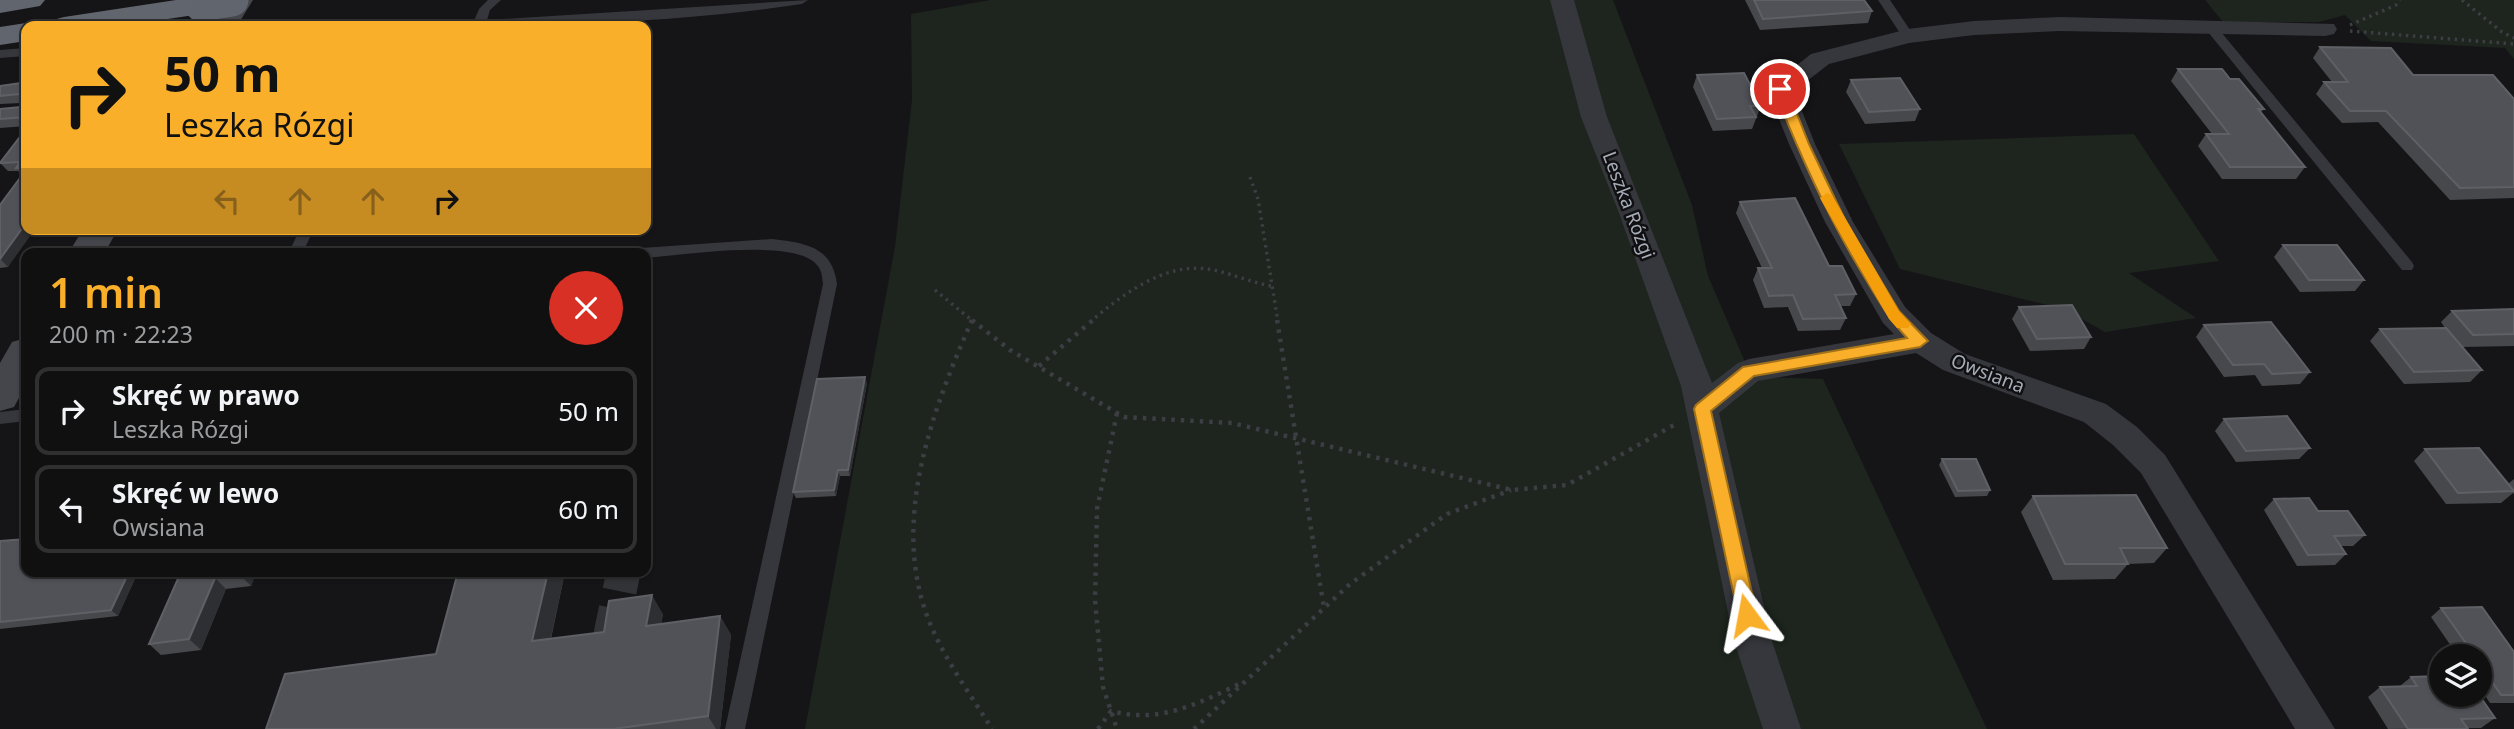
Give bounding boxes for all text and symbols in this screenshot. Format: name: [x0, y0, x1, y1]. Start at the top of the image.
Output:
text: 50 m: [164, 40, 281, 106]
icon: right: [49, 49, 140, 140]
pin: [1750, 59, 1810, 119]
icon: arrive: [1761, 70, 1799, 108]
text: Leszka Rózgi: [164, 103, 354, 146]
street label: Leszka Rózgi: [1597, 148, 1661, 262]
icon: left: [208, 182, 246, 220]
icon: ahead: [281, 182, 319, 220]
icon: ahead: [354, 182, 392, 220]
icon: right: [427, 182, 465, 220]
text: 1 min: [49, 263, 163, 320]
button: close: [549, 271, 623, 345]
text: 200 m · 22:23: [49, 318, 193, 350]
street label: Owsiana: [1947, 347, 2029, 399]
text: Skręć w prawo: [112, 377, 300, 413]
icon: right: [53, 392, 91, 430]
text: 50 m: [558, 393, 619, 429]
text: Leszka Rózgi: [112, 413, 249, 445]
text: Skręć w lewo: [112, 475, 279, 511]
icon: left: [53, 490, 91, 528]
text: 60 m: [558, 491, 619, 527]
text: Owsiana: [112, 511, 205, 543]
position arrow: [1710, 578, 1784, 652]
map controls: [2429, 644, 2492, 707]
button: layers: [2429, 644, 2492, 707]

